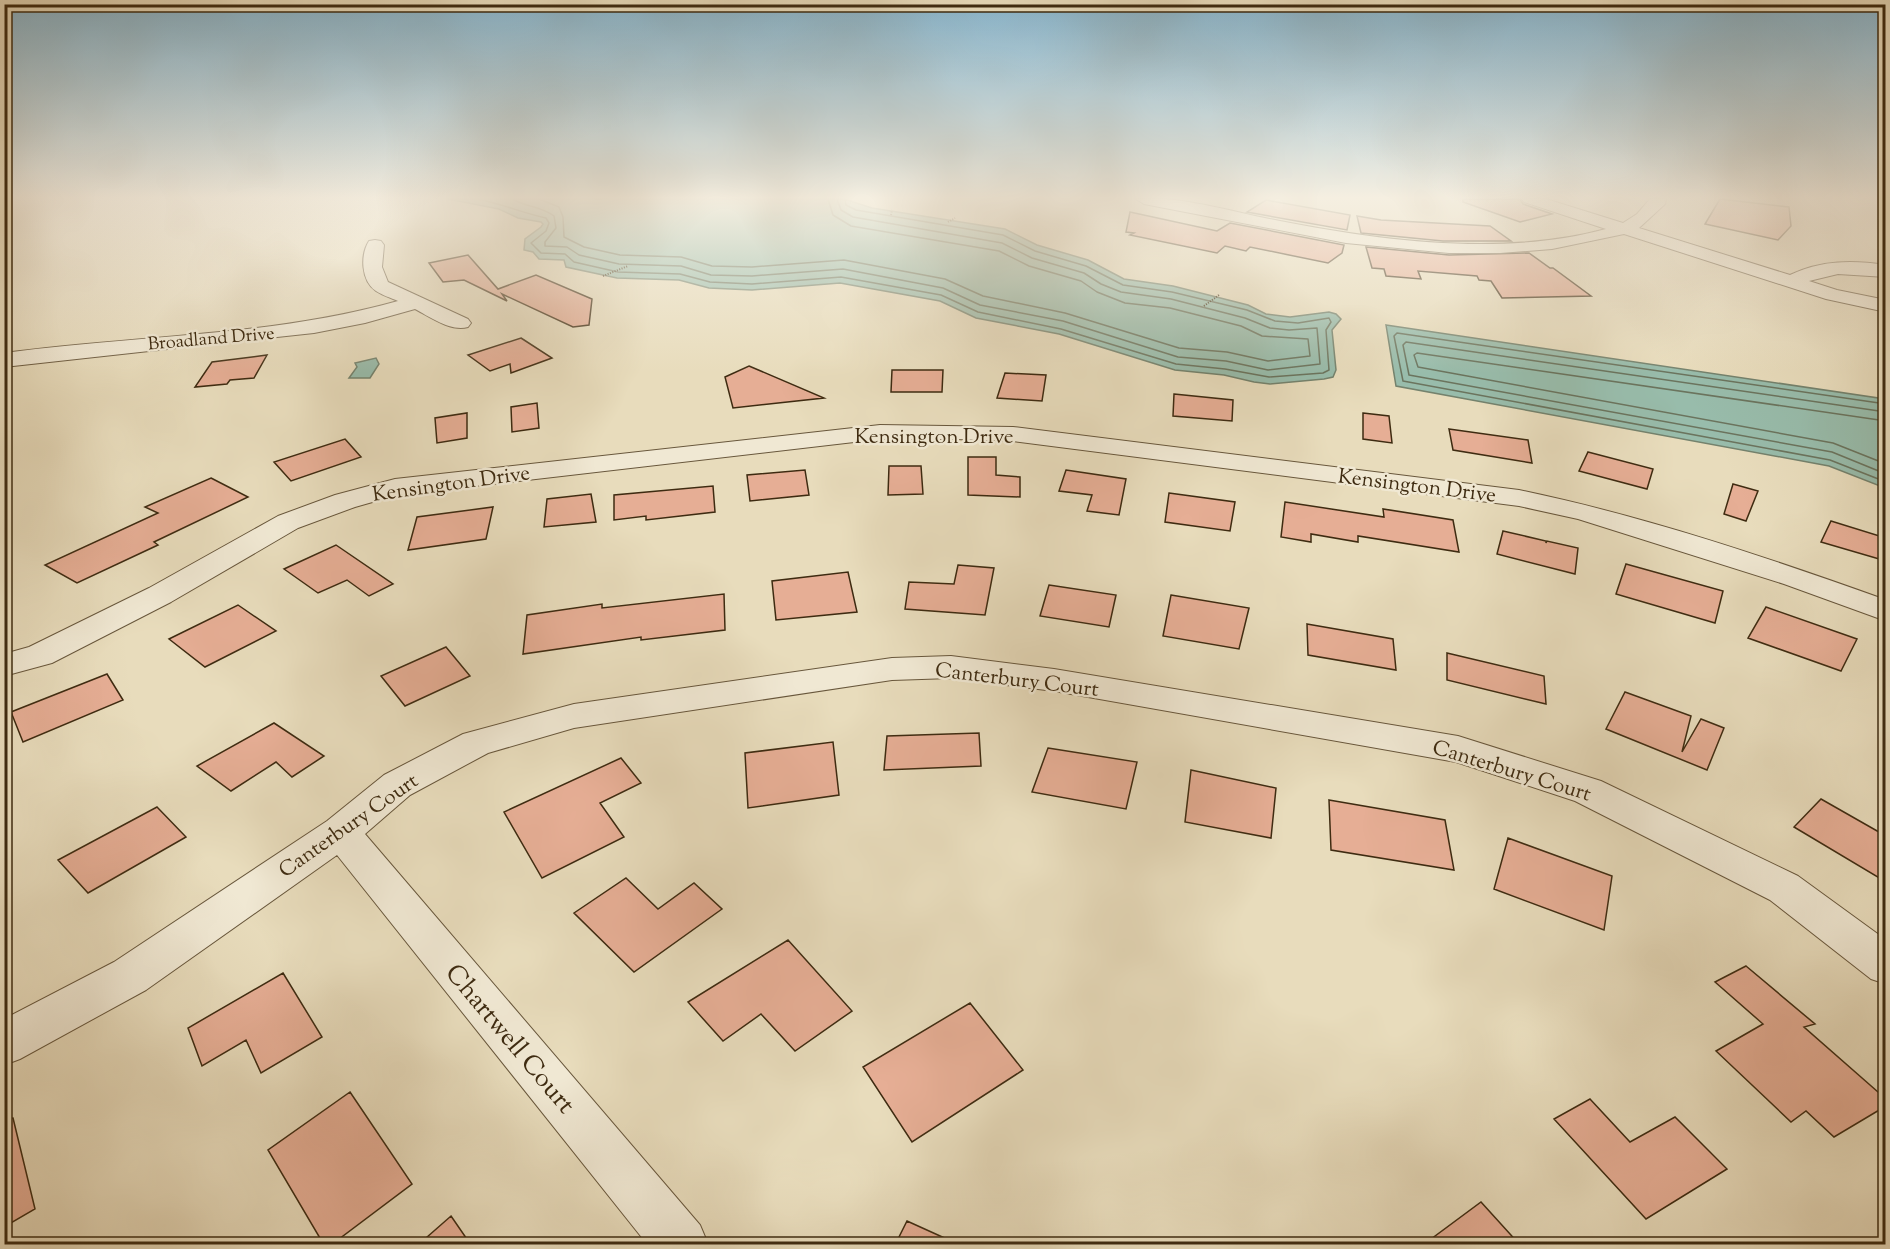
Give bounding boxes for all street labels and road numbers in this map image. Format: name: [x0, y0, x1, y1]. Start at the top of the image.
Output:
street label: Broadland Drive: [147, 321, 276, 358]
street label: Kensington Drive: [854, 423, 1014, 453]
street label: Kensington Drive: [370, 459, 532, 511]
street label: Kensington Drive: [1336, 462, 1498, 512]
street label: Canterbury Court: [933, 656, 1100, 706]
street label: Canterbury Court: [1428, 734, 1594, 810]
street label: Canterbury Court: [273, 767, 425, 886]
street label: Chartwell Court: [435, 957, 583, 1123]

